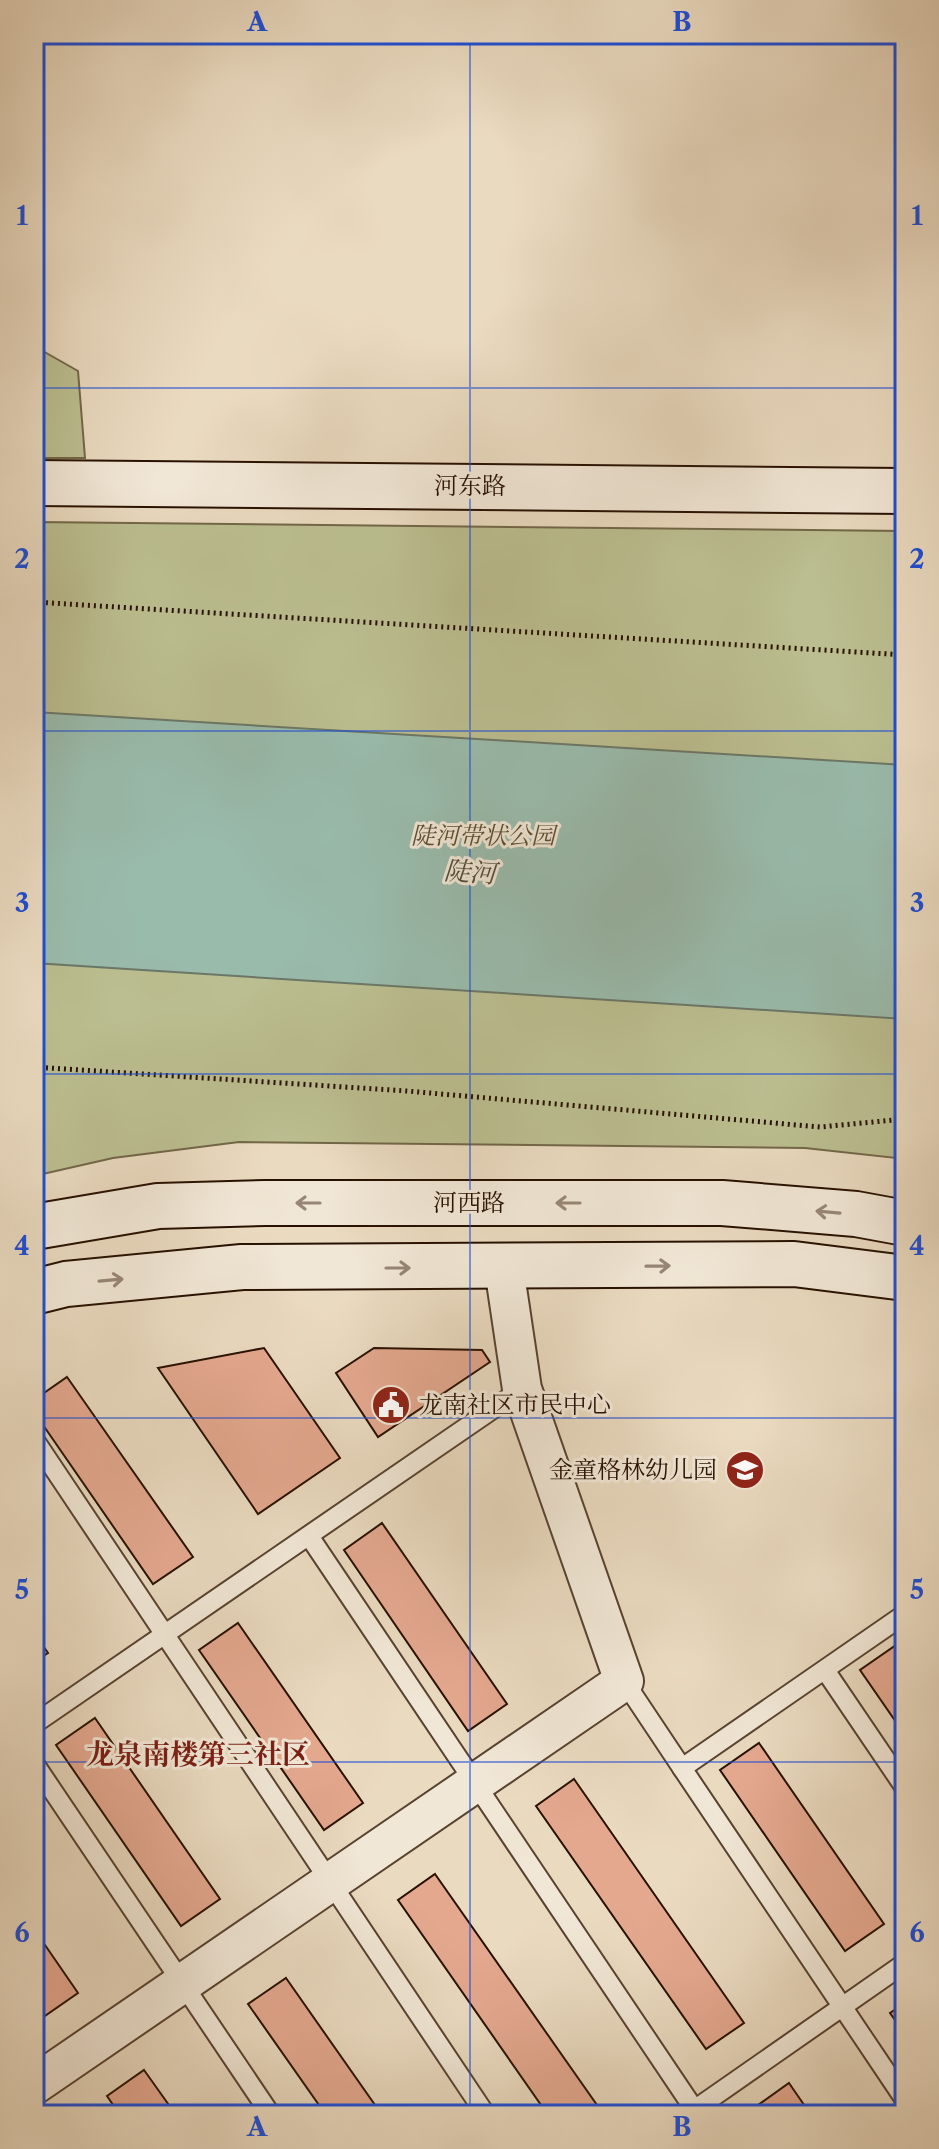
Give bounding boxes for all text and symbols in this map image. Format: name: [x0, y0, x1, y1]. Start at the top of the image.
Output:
text: A: [246, 6, 268, 38]
text: B: [672, 6, 692, 38]
text: 1: [16, 200, 28, 232]
text: 1: [911, 200, 923, 232]
street label: 河东路: [434, 471, 506, 500]
text: 2: [14, 543, 30, 575]
text: 2: [909, 543, 925, 575]
park label: 陡河带状公园: [411, 821, 559, 850]
water label: 陡河: [443, 854, 501, 890]
text: 3: [15, 887, 29, 919]
text: 3: [910, 887, 924, 919]
street label: 河西路: [433, 1188, 505, 1217]
one-way arrow: [295, 1195, 322, 1211]
one-way arrow: [555, 1195, 582, 1211]
one-way arrow: [815, 1204, 842, 1219]
text: 4: [14, 1230, 30, 1262]
text: 4: [909, 1230, 925, 1262]
one-way arrow: [644, 1258, 671, 1274]
one-way arrow: [384, 1260, 411, 1276]
one-way arrow: [97, 1272, 124, 1287]
public building icon: 龙南社区市民中心: [370, 1384, 412, 1426]
place label: 龙南社区市民中心: [419, 1390, 611, 1419]
school or university icon: 金童格林幼儿园: [724, 1449, 766, 1491]
place label: 金童格林幼儿园: [549, 1455, 717, 1484]
text: 5: [15, 1574, 29, 1606]
text: 5: [910, 1574, 924, 1606]
district label: 龙泉南楼第三社区: [86, 1737, 310, 1771]
text: 6: [14, 1917, 30, 1949]
text: 6: [909, 1917, 925, 1949]
text: A: [246, 2111, 268, 2143]
text: B: [672, 2111, 692, 2143]

